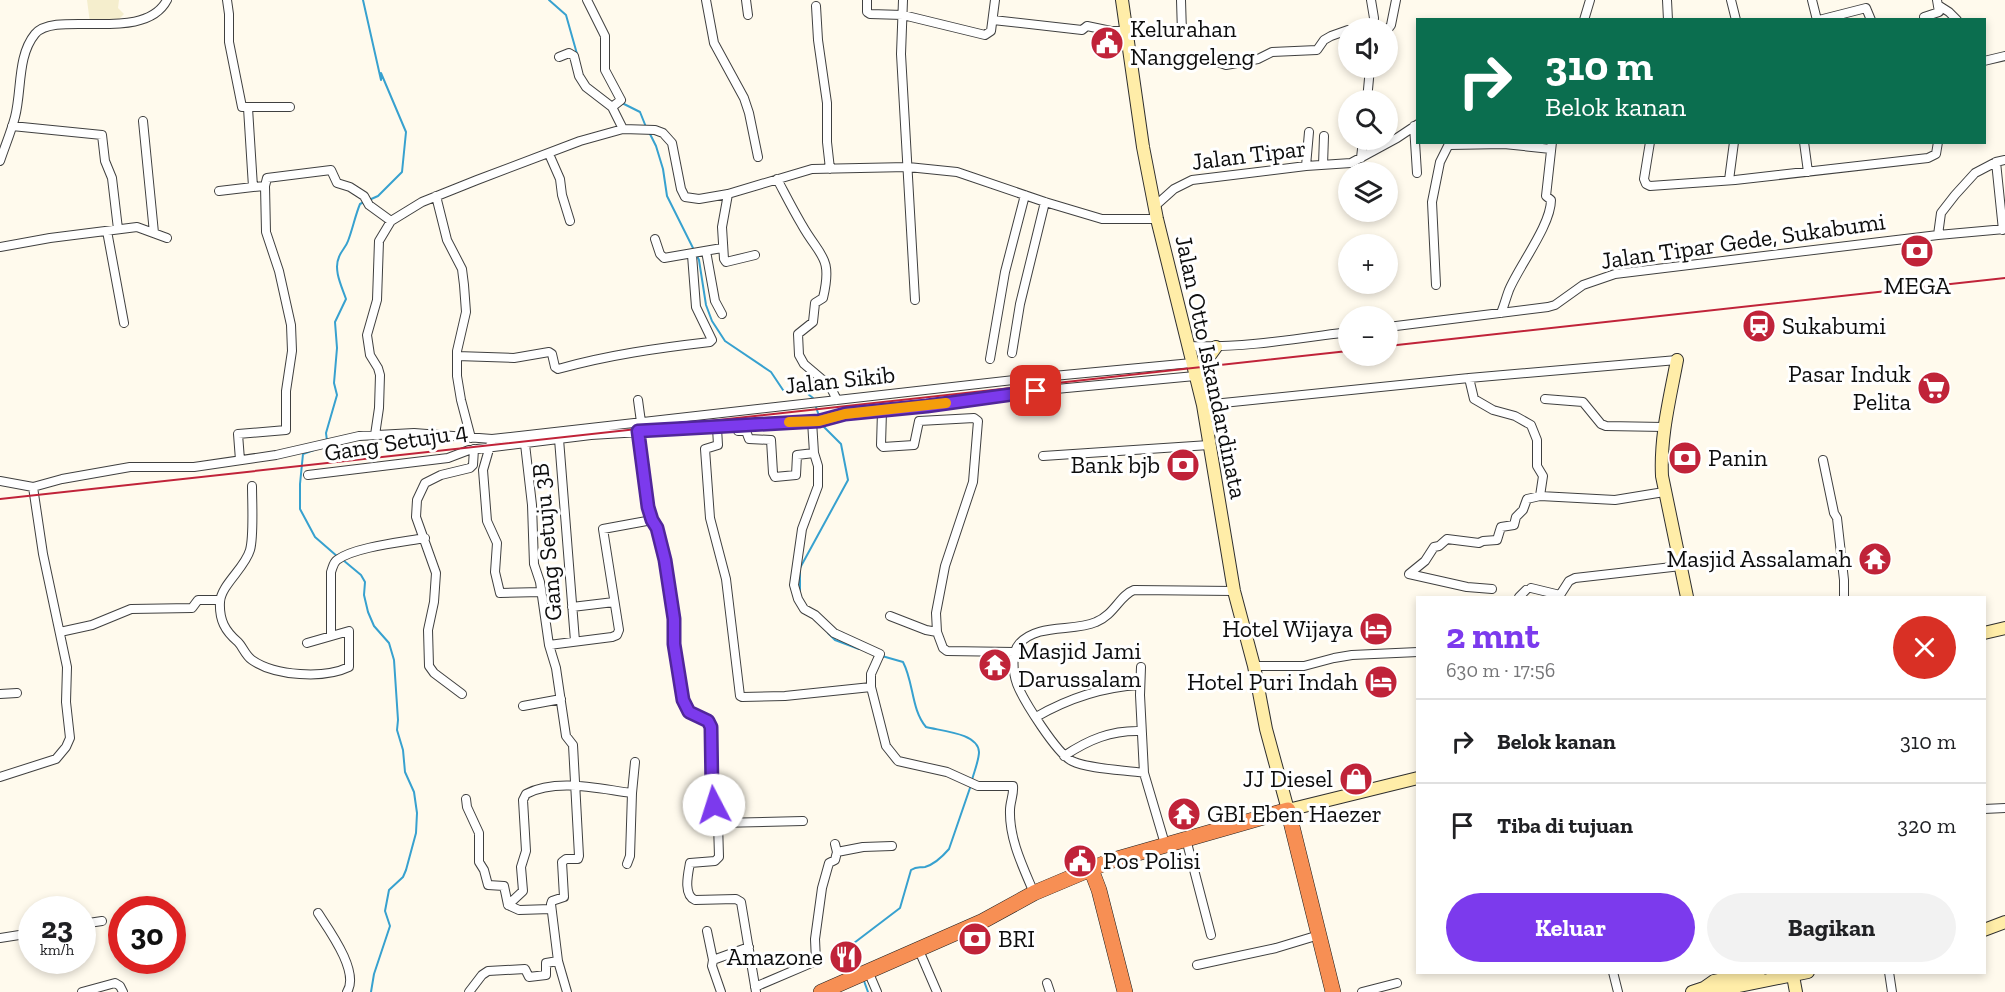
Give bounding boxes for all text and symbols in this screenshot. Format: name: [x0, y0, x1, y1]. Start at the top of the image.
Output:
place label: Kelurahan Nanggeleng: [1130, 14, 1255, 71]
map controls: [1338, 18, 1398, 366]
button: sound: [1338, 18, 1398, 78]
public building icon: Kelurahan Nanggeleng: [1089, 25, 1125, 61]
text: 310 m: [1545, 40, 1653, 91]
icon: right: [1446, 42, 1524, 120]
button: search: [1338, 90, 1398, 150]
text: Belok kanan: [1545, 91, 1686, 123]
street label: Jalan Tipar: [1190, 133, 1308, 176]
button: layers: [1338, 162, 1398, 222]
street label: Jalan Tipar Gede, Sukabumi: [1599, 206, 1887, 275]
street label: Jalan Otto Iskandardinata: [1169, 233, 1254, 502]
bank icon: MEGA: [1899, 233, 1935, 269]
button: +: [1338, 234, 1398, 294]
place label: MEGA: [1883, 271, 1951, 300]
button: −: [1338, 306, 1398, 366]
station icon: Sukabumi: [1741, 308, 1777, 344]
place label: Sukabumi: [1782, 311, 1886, 340]
street label: Jalan Sikib: [783, 359, 896, 400]
place label: Pasar Induk Pelita: [1788, 359, 1912, 416]
pin: [1010, 365, 1061, 416]
supermarket icon: Pasar Induk Pelita: [1916, 370, 1952, 406]
icon: arrive: [1019, 374, 1052, 407]
street label: Gang Setuju 4: [322, 416, 470, 467]
bank icon: Panin: [1667, 440, 1703, 476]
place label: Panin: [1708, 443, 1768, 472]
bank icon: Bank bjb: [1165, 447, 1201, 483]
place label: Bank bjb: [1071, 450, 1160, 479]
street label: Gang Setuju 3B: [525, 462, 568, 622]
temple icon: Masjid Assalamah: [1857, 541, 1893, 577]
place label: Masjid Assalamah: [1666, 544, 1853, 573]
hotel icon: Hotel Wijaya: [1358, 611, 1394, 647]
place label: Hotel Wijaya: [1222, 614, 1353, 643]
text: 2 mnt: [1446, 614, 1539, 657]
button: close: [1893, 616, 1956, 679]
place label: Masjid Jami Darussalam: [1018, 636, 1142, 693]
temple icon: Masjid Jami Darussalam: [977, 647, 1013, 683]
text: 630 m · 17:56: [1446, 658, 1555, 682]
hotel icon: Hotel Puri Indah: [1363, 664, 1399, 700]
place label: Hotel Puri Indah: [1187, 667, 1359, 696]
icon: right: [1446, 725, 1479, 758]
text: Belok kanan: [1497, 728, 1616, 755]
text: 310 m: [1900, 728, 1956, 755]
shop icon: JJ Diesel: [1338, 761, 1374, 797]
place label: JJ Diesel: [1243, 764, 1333, 793]
position arrow: [682, 773, 746, 837]
temple icon: GBI Eben Haezer: [1166, 796, 1202, 832]
place label: GBI Eben Haezer: [1207, 799, 1382, 828]
icon: arrive: [1446, 809, 1479, 842]
text: Tiba di tujuan: [1497, 812, 1633, 839]
text: 320 m: [1897, 812, 1956, 839]
public building icon: Pos Polisi: [1062, 843, 1098, 879]
place label: Pos Polisi: [1103, 846, 1201, 875]
button: Keluar: [1446, 893, 1695, 962]
button: Bagikan: [1707, 893, 1956, 962]
speed limit sign: 30: [108, 896, 186, 974]
text: 23: [41, 910, 73, 946]
bank icon: BRI: [957, 921, 993, 957]
place label: BRI: [998, 924, 1035, 953]
restaurant icon: Amazone: [828, 939, 864, 975]
text: km/h: [40, 941, 74, 959]
place label: Amazone: [727, 942, 823, 971]

